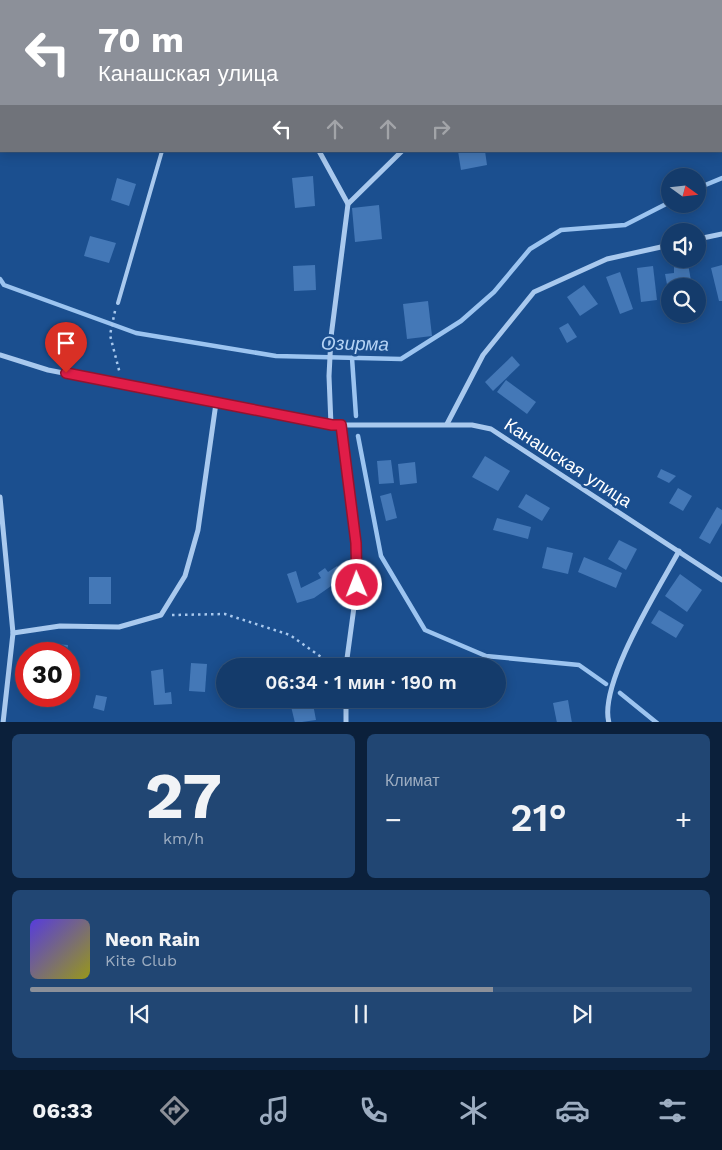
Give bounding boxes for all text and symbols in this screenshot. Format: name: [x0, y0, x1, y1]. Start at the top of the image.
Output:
text: 70 m: [98, 19, 184, 61]
icon: left: [15, 20, 80, 85]
text: Канашская улица: [98, 61, 278, 86]
icon: left: [268, 115, 296, 143]
icon: ahead: [321, 115, 349, 143]
icon: ahead: [374, 115, 402, 143]
icon: right: [427, 115, 455, 143]
north arrow: [661, 168, 706, 212]
map controls: [661, 168, 706, 323]
button: sound: [661, 223, 706, 268]
button: search: [661, 278, 706, 323]
pin: [45, 322, 87, 373]
icon: arrive: [52, 329, 80, 357]
water label: Озирма: [321, 331, 389, 356]
street label: Канашская улица: [501, 414, 637, 512]
position arrow: [330, 558, 382, 610]
speed limit sign: 30: [15, 642, 80, 707]
text: 06:34 · 1 мин · 190 m: [265, 671, 457, 694]
text: 27: [145, 758, 222, 834]
text: Климат: [385, 771, 439, 790]
text: 21°: [510, 796, 567, 840]
text: −: [385, 803, 402, 836]
text: +: [675, 803, 692, 836]
text: km/h: [163, 829, 204, 848]
text: Neon Rain: [105, 928, 200, 951]
text: Kite Club: [105, 951, 177, 970]
icon: previous: [126, 1000, 154, 1028]
icon: pause: [347, 1000, 375, 1028]
icon: next: [568, 1000, 596, 1028]
icon: directions: [157, 1093, 192, 1128]
icon: music: [257, 1093, 292, 1128]
icon: phone: [356, 1093, 391, 1128]
icon: climate: [456, 1093, 491, 1128]
icon: car: [555, 1093, 590, 1128]
icon: filters: [655, 1093, 690, 1128]
text: 06:33: [32, 1098, 93, 1123]

